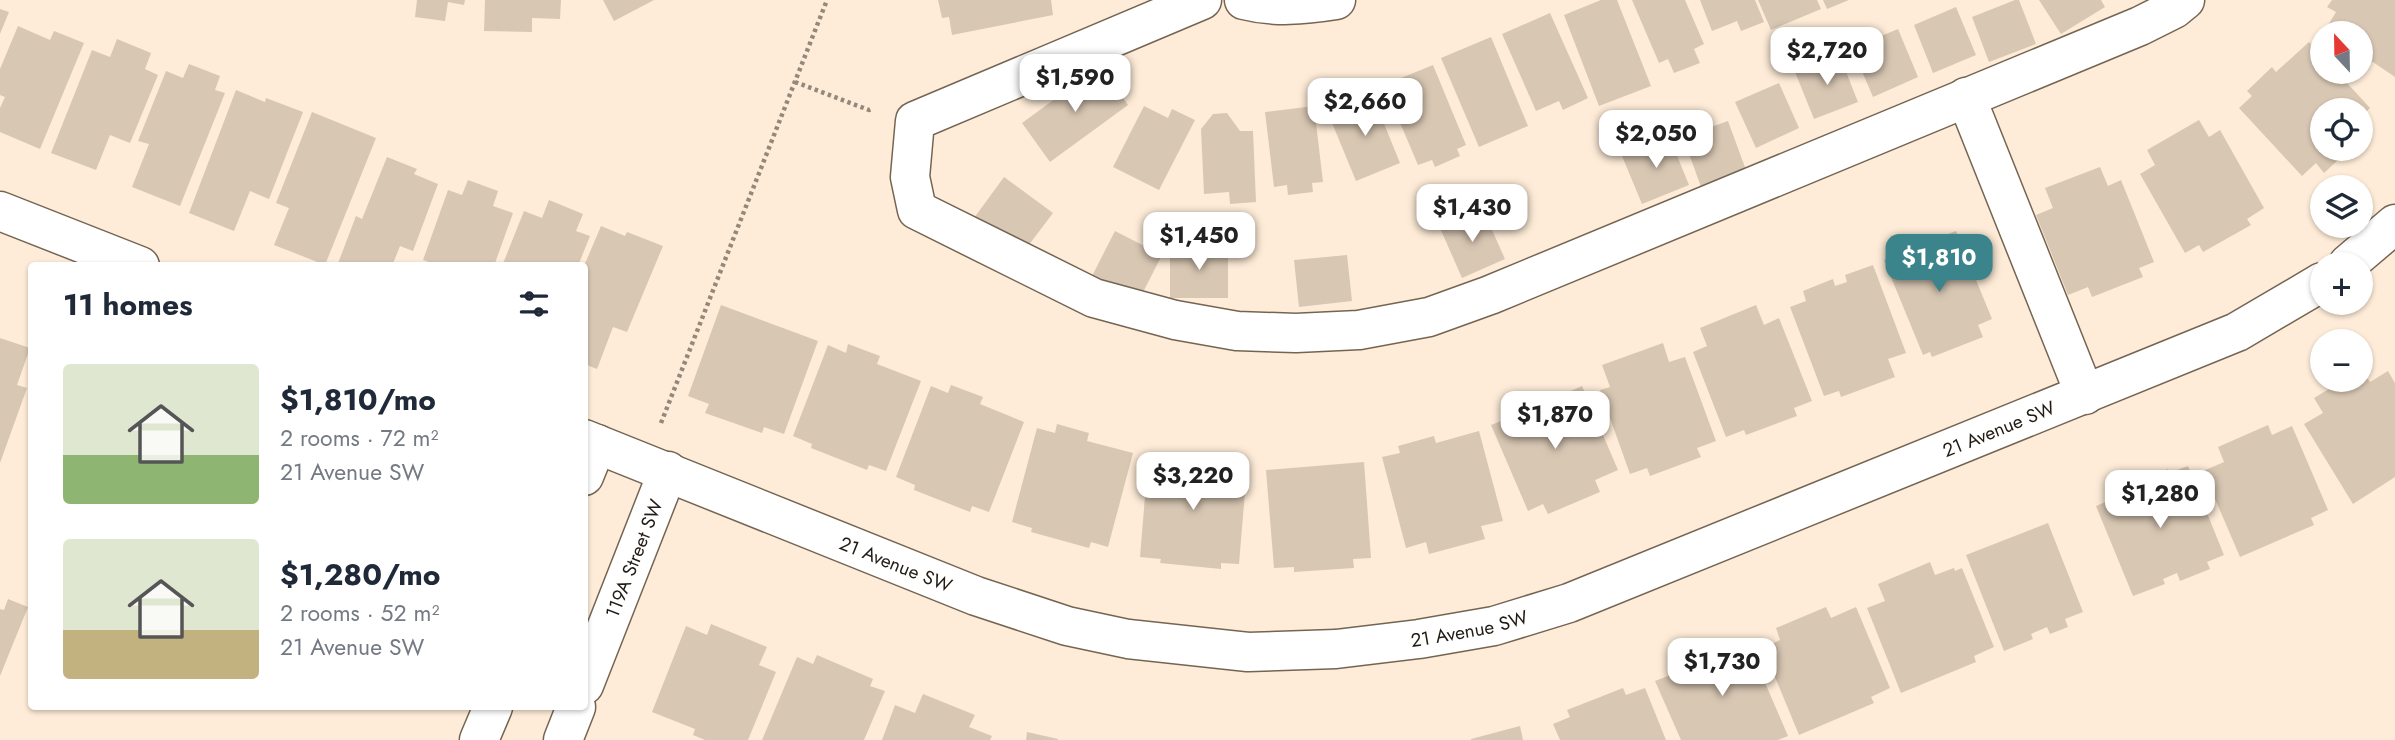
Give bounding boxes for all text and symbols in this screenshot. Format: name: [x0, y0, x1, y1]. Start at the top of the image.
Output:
north arrow: [2310, 21, 2373, 84]
map controls: [2310, 21, 2373, 392]
pin: $2,720: [1770, 28, 1884, 87]
text: $2,720: [1786, 33, 1868, 67]
pin: $1,590: [1018, 54, 1132, 114]
text: $1,590: [1036, 60, 1114, 94]
pin: $2,660: [1308, 78, 1422, 138]
text: $2,660: [1324, 84, 1406, 118]
button: locate: [2310, 98, 2373, 161]
pin: $2,050: [1599, 110, 1713, 170]
text: $2,050: [1615, 116, 1697, 150]
button: layers: [2310, 175, 2373, 238]
pin: $1,430: [1415, 184, 1529, 244]
text: $1,430: [1432, 190, 1512, 224]
pin: $1,450: [1142, 212, 1256, 272]
text: $1,450: [1159, 218, 1239, 252]
pin: $1,810: [1882, 234, 1996, 294]
text: $1,810: [1902, 240, 1976, 274]
button: +: [2310, 252, 2373, 315]
text: 11 homes: [63, 283, 193, 326]
icon: filters: [515, 285, 553, 323]
button: −: [2310, 329, 2373, 392]
text: $1,810/mo: [280, 378, 436, 421]
icon: home: [119, 392, 203, 476]
pin: $1,870: [1498, 392, 1612, 451]
street label: 21 Avenue SW: [1938, 394, 2059, 464]
text: $1,870: [1517, 397, 1593, 431]
text: 2 rooms · 72 m²: [280, 421, 439, 455]
pin: $3,220: [1136, 452, 1250, 512]
text: 21 Avenue SW: [280, 455, 424, 489]
text: $3,220: [1152, 458, 1234, 492]
pin: $1,280: [2103, 470, 2217, 530]
text: $1,280: [2121, 476, 2199, 510]
street label: 119A Street SW: [599, 495, 670, 622]
street label: 21 Avenue SW: [835, 530, 956, 599]
text: $1,280/mo: [280, 553, 440, 596]
icon: home: [119, 567, 203, 651]
text: 2 rooms · 52 m²: [280, 596, 439, 630]
street label: 21 Avenue SW: [1409, 603, 1531, 654]
text: 21 Avenue SW: [280, 630, 424, 664]
pin: $1,730: [1665, 638, 1779, 698]
text: $1,730: [1684, 644, 1760, 678]

